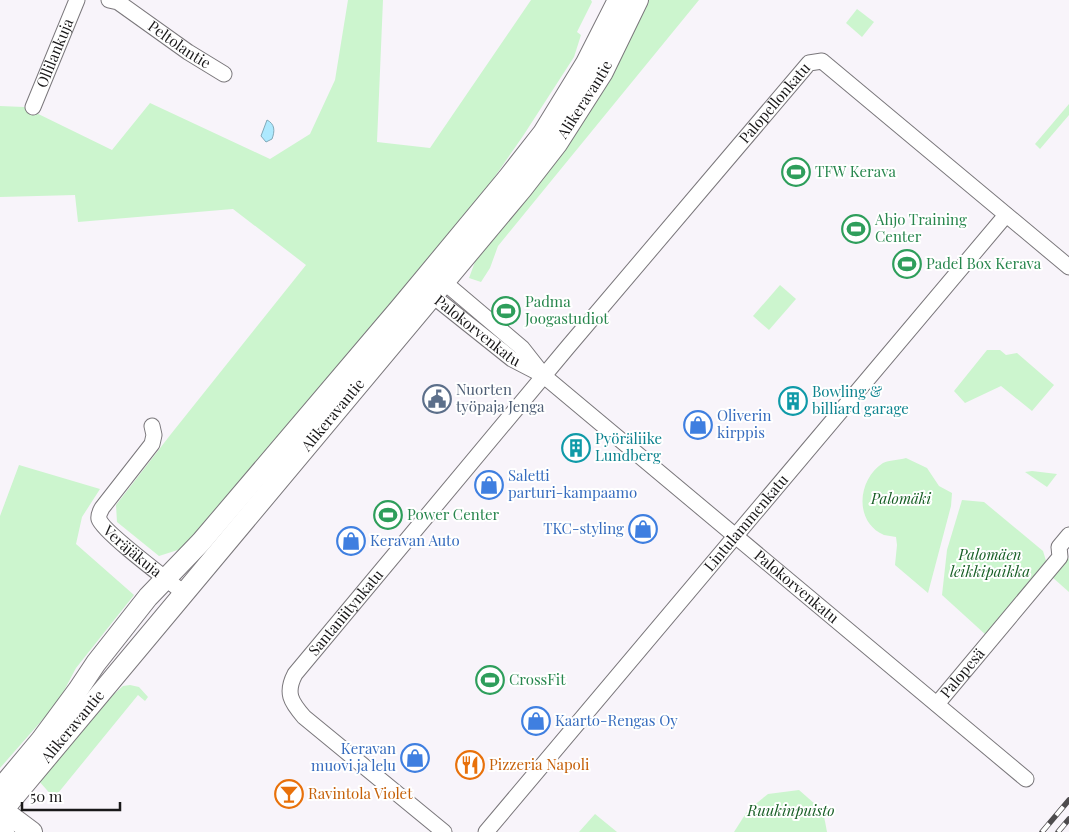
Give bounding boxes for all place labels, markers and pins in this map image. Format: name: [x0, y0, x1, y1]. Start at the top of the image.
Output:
sports icon: TFW Kerava: [781, 157, 811, 187]
place label: TFW Kerava: [815, 161, 896, 181]
place label: Ahjo Training Center: [874, 209, 967, 246]
sports icon: Ahjo Training Center: [841, 214, 871, 244]
sports icon: Padel Box Kerava: [892, 249, 922, 279]
place label: Padel Box Kerava: [926, 253, 1042, 273]
place label: Padma Joogastudiot: [524, 291, 609, 328]
sports icon: Padma Joogastudiot: [491, 296, 521, 326]
place label: Nuorten työpaja Jenga: [456, 379, 545, 416]
place label: Bowling & billiard garage: [812, 381, 909, 418]
public building icon: Nuorten työpaja Jenga: [422, 384, 452, 414]
building icon: Bowling & billiard garage: [778, 386, 808, 416]
place label: Oliverin kirppis: [717, 405, 772, 442]
shop icon: Oliverin kirppis: [683, 410, 713, 440]
place label: Pyöräliike Lundberg: [595, 428, 662, 465]
building icon: Pyöräliike Lundberg: [561, 433, 591, 463]
place label: Saletti parturi-kampaamo: [508, 465, 637, 502]
shop icon: Saletti parturi-kampaamo: [474, 470, 504, 500]
sports icon: Power Center: [373, 500, 403, 530]
place label: Power Center: [407, 504, 500, 524]
shop icon: TKC-styling: [628, 514, 658, 544]
place label: TKC-styling: [543, 518, 624, 538]
shop icon: Keravan Auto: [336, 526, 366, 556]
place label: Keravan Auto: [370, 530, 460, 550]
sports icon: CrossFit: [475, 665, 505, 695]
place label: CrossFit: [509, 669, 566, 689]
shop icon: Kaarto-Rengas Oy: [521, 706, 551, 736]
place label: Kaarto-Rengas Oy: [555, 710, 678, 730]
place label: Keravan muovi ja lelu: [311, 738, 396, 775]
shop icon: Keravan muovi ja lelu: [400, 743, 430, 773]
restaurant icon: Pizzeria Napoli: [455, 750, 485, 780]
place label: Pizzeria Napoli: [489, 754, 590, 774]
bar icon: Ravintola Violet: [274, 779, 304, 809]
place label: Ravintola Violet: [308, 783, 413, 803]

